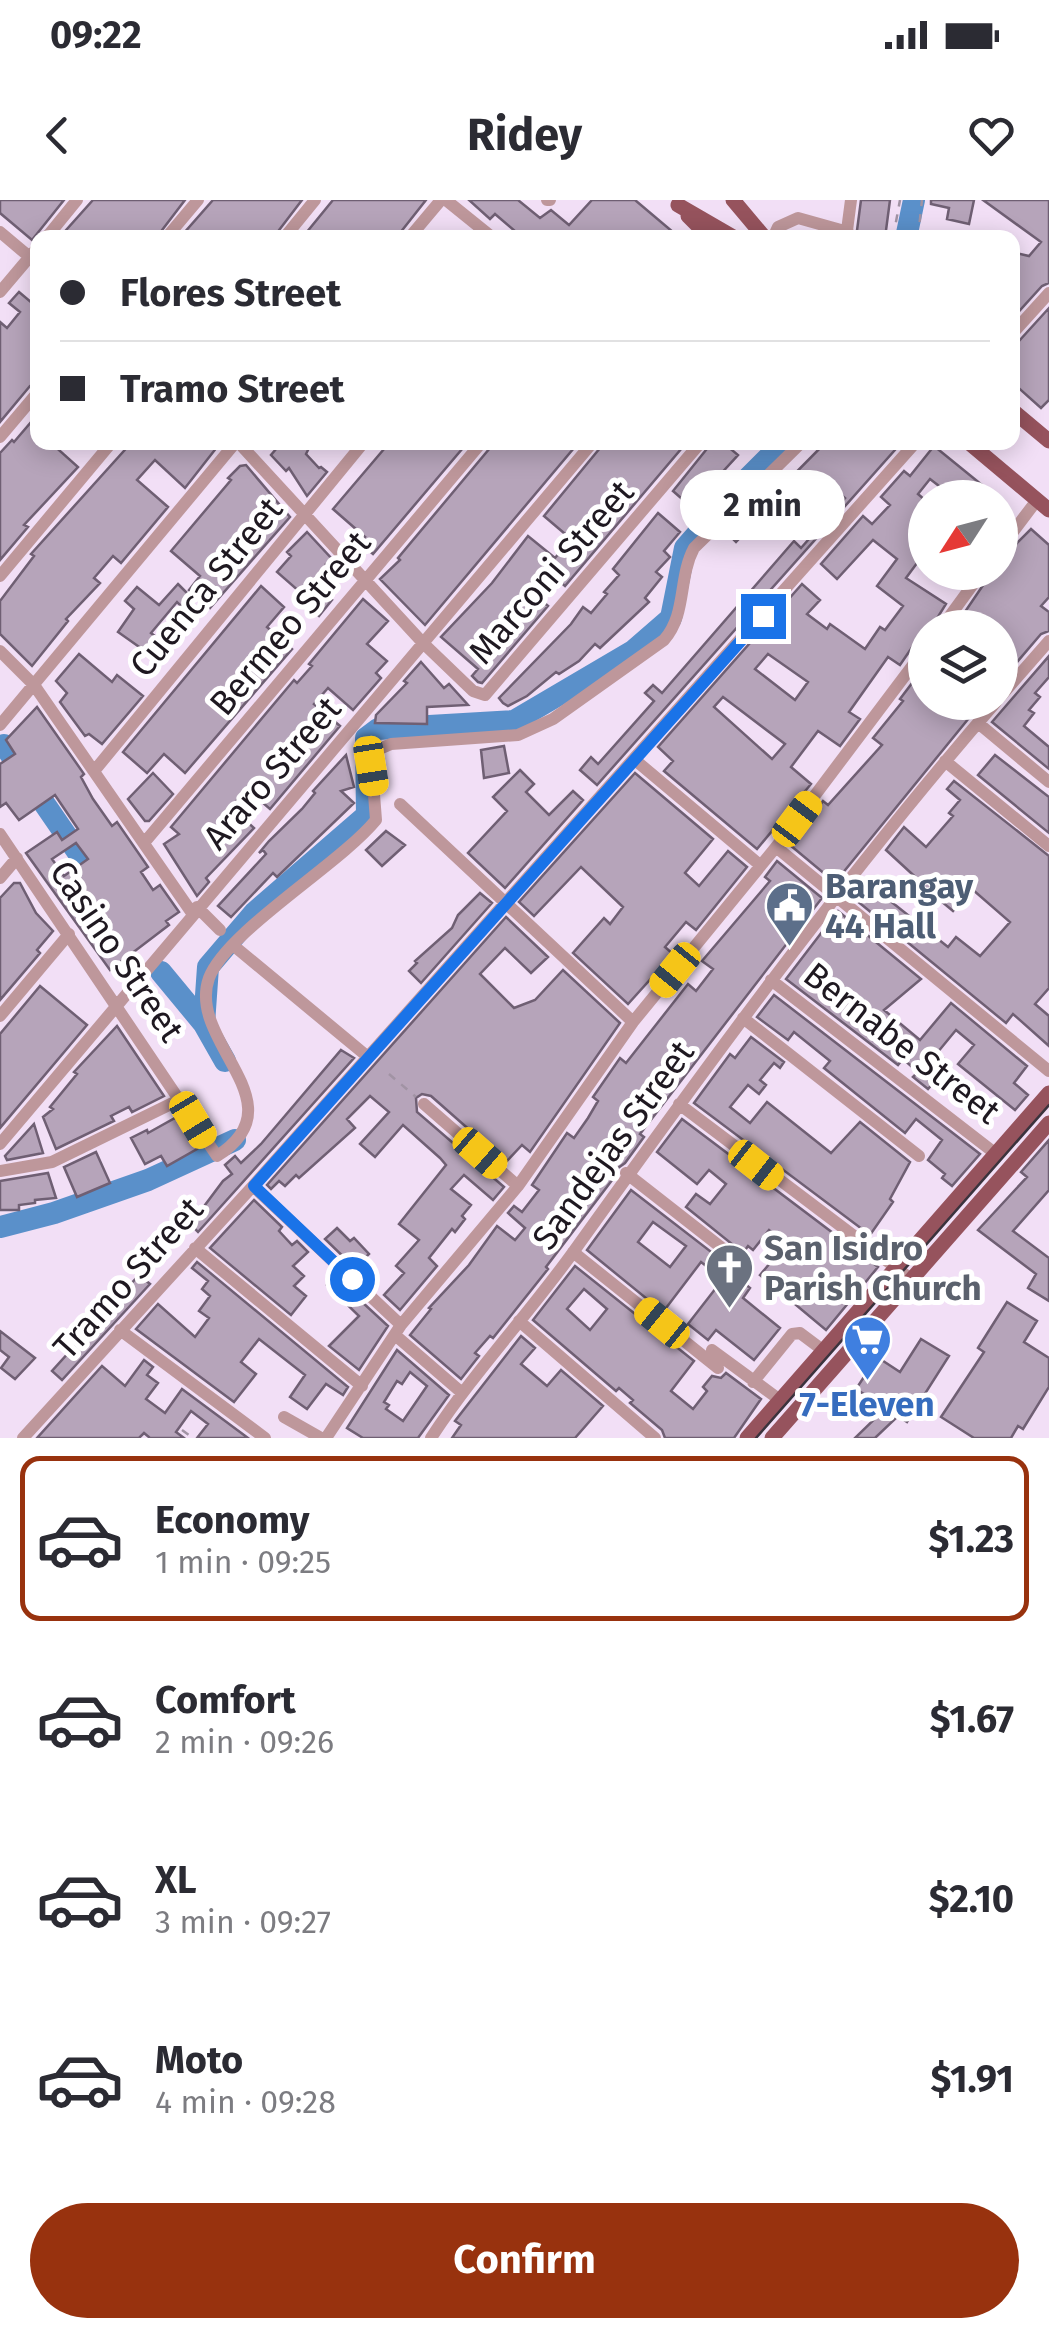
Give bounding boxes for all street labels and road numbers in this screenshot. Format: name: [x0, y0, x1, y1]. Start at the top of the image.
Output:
street label: Marconi Street: [460, 471, 642, 672]
street label: Cuenca Street: [121, 489, 291, 685]
street label: Bermeo Street: [201, 522, 379, 724]
street label: Araro Street: [194, 688, 350, 858]
street label: Casino Street: [41, 852, 193, 1050]
street label: Bernabe Street: [795, 953, 1009, 1133]
street label: Sandejas Street: [523, 1032, 703, 1258]
street label: Tramo Street: [44, 1188, 212, 1367]

